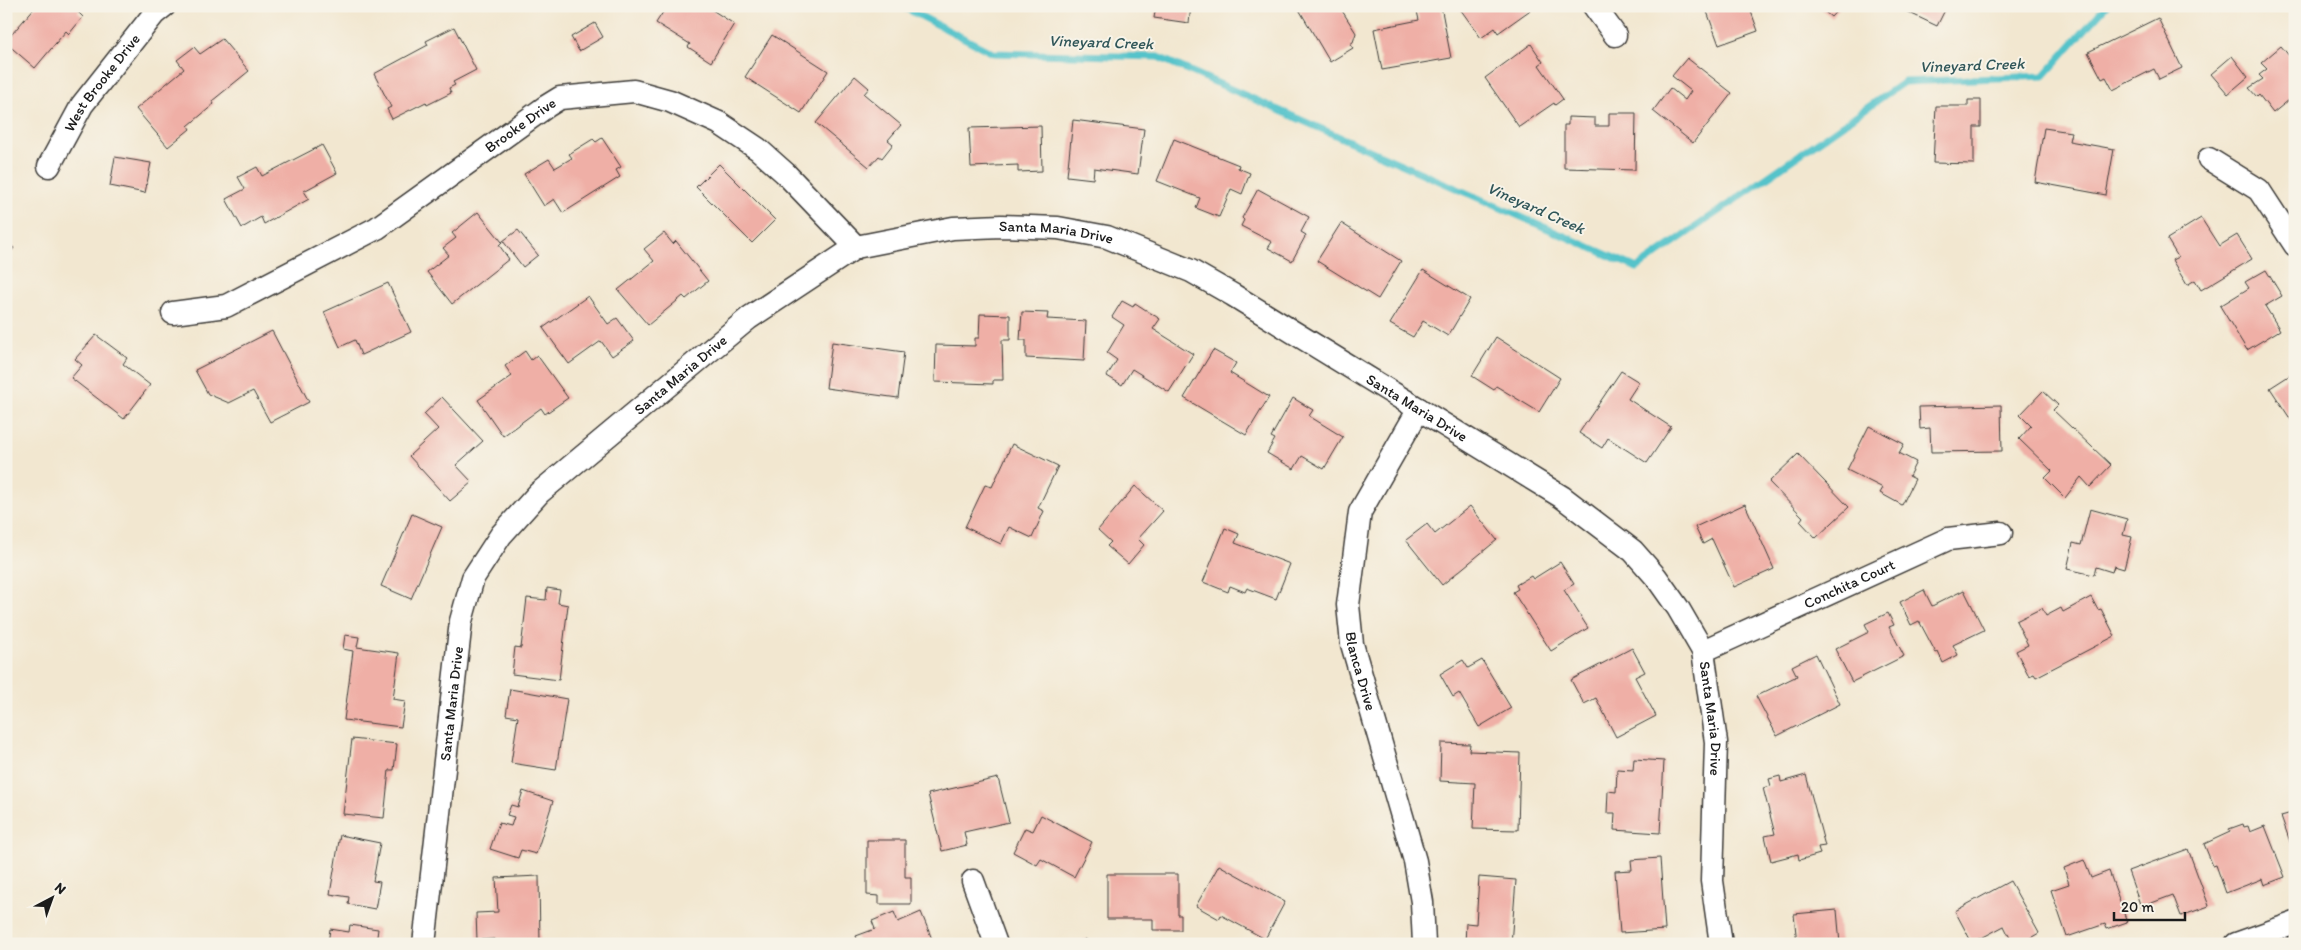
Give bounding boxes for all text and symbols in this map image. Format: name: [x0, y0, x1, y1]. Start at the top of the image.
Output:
street label: West Brooke Drive: [60, 30, 144, 135]
water label: Vineyard Creek: [1048, 31, 1154, 53]
water label: Vineyard Creek: [1919, 54, 2025, 76]
street label: Brooke Drive: [481, 94, 559, 157]
water label: Vineyard Creek: [1484, 178, 1588, 238]
street label: Santa Maria Drive: [999, 217, 1116, 248]
street label: Santa Maria Drive: [630, 331, 731, 419]
street label: Santa Maria Drive: [1363, 370, 1471, 446]
street label: Conchita Court: [1801, 555, 1898, 613]
street label: Blanca Drive: [1342, 631, 1380, 713]
street label: Santa Maria Drive: [436, 645, 467, 762]
street label: Santa Maria Drive: [1696, 660, 1725, 776]
north arrow: [28, 872, 78, 922]
text: N: [51, 879, 69, 898]
scale bar: [2114, 890, 2185, 922]
text: 20 m: [2121, 898, 2155, 916]

